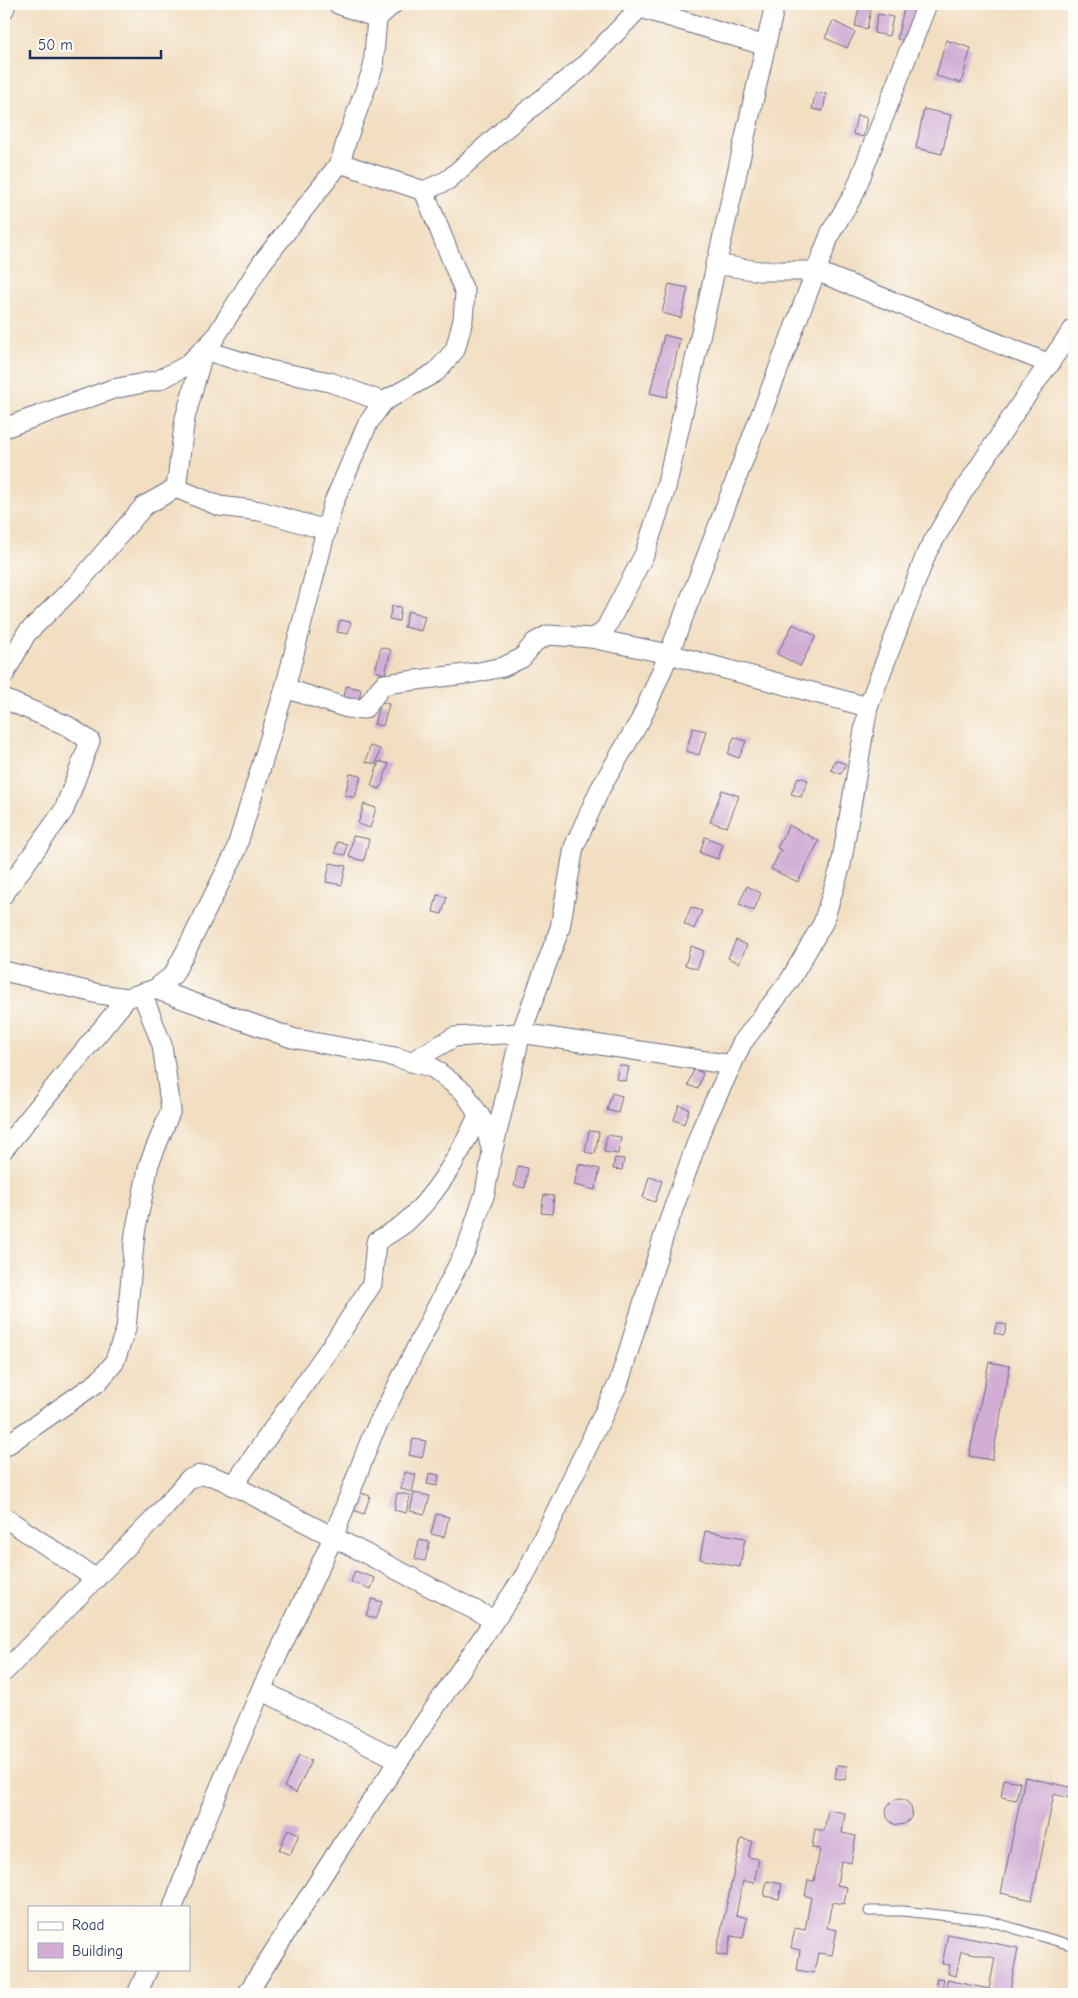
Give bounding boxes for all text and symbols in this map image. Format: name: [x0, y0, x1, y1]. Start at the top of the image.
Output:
scale bar: [30, 28, 161, 60]
text: 50 m: [38, 36, 73, 54]
legend: [28, 1906, 190, 1970]
text: Road: [72, 1916, 104, 1934]
text: Building: [72, 1942, 123, 1960]

